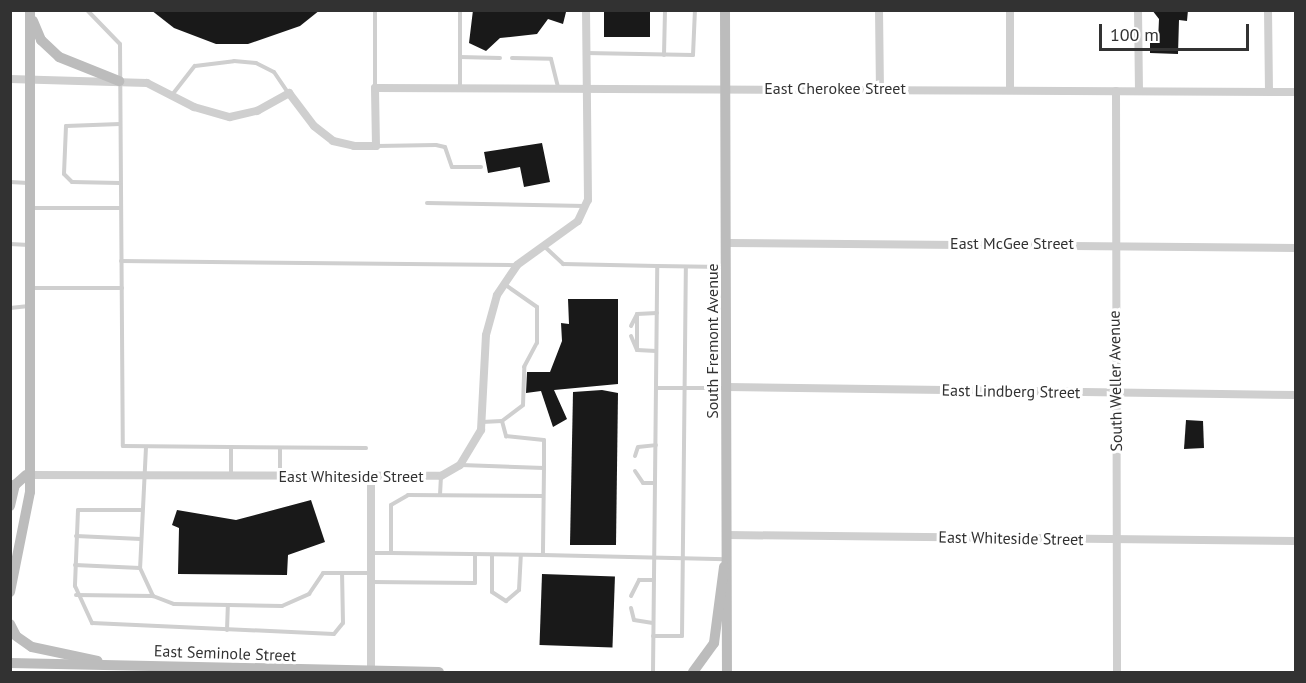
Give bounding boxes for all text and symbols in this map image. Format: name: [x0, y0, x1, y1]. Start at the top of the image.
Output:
scale bar: [1102, 12, 1252, 50]
text: 100 m: [1110, 23, 1159, 46]
street label: East Cherokee Street: [764, 78, 906, 98]
street label: East McGee Street: [950, 233, 1074, 253]
street label: South Fremont Avenue: [702, 263, 722, 419]
street label: South Weller Avenue: [1104, 310, 1126, 452]
street label: East Lindberg Street: [941, 380, 1081, 402]
street label: East Whiteside Street: [278, 466, 424, 486]
street label: East Whiteside Street: [938, 527, 1084, 549]
street label: East Seminole Street: [154, 641, 296, 665]

